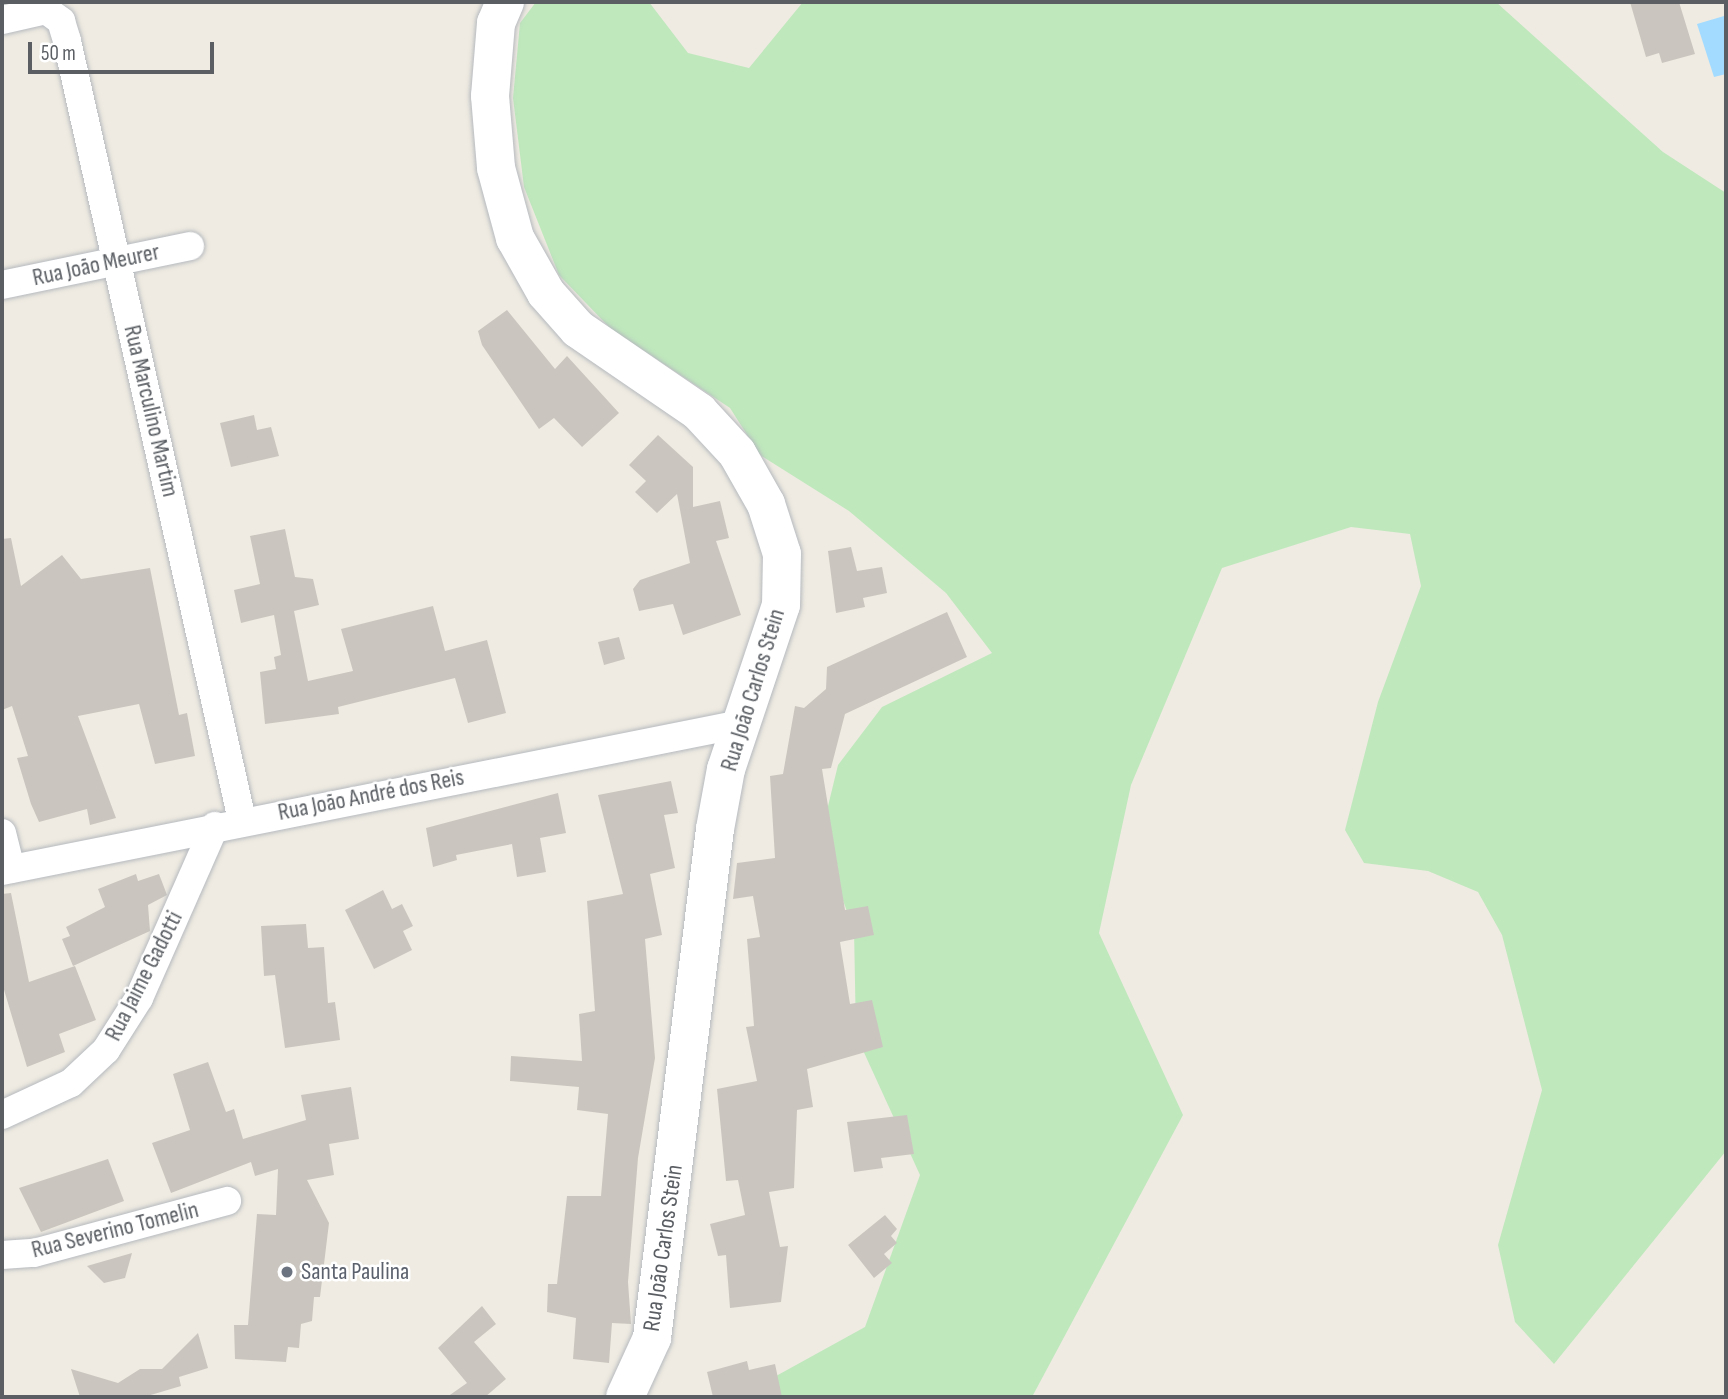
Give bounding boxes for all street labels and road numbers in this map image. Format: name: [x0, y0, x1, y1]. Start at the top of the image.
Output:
street label: Rua João Meurer: [30, 238, 162, 292]
street label: Rua Marculino Martim: [117, 322, 185, 500]
street label: Rua João Carlos Stein: [715, 605, 791, 775]
street label: Rua João André dos Reis: [276, 763, 466, 827]
street label: Rua Jaime Gadotti: [99, 906, 189, 1046]
street label: Rua João Carlos Stein: [637, 1163, 689, 1333]
street label: Rua Severino Tomelin: [29, 1195, 201, 1265]

